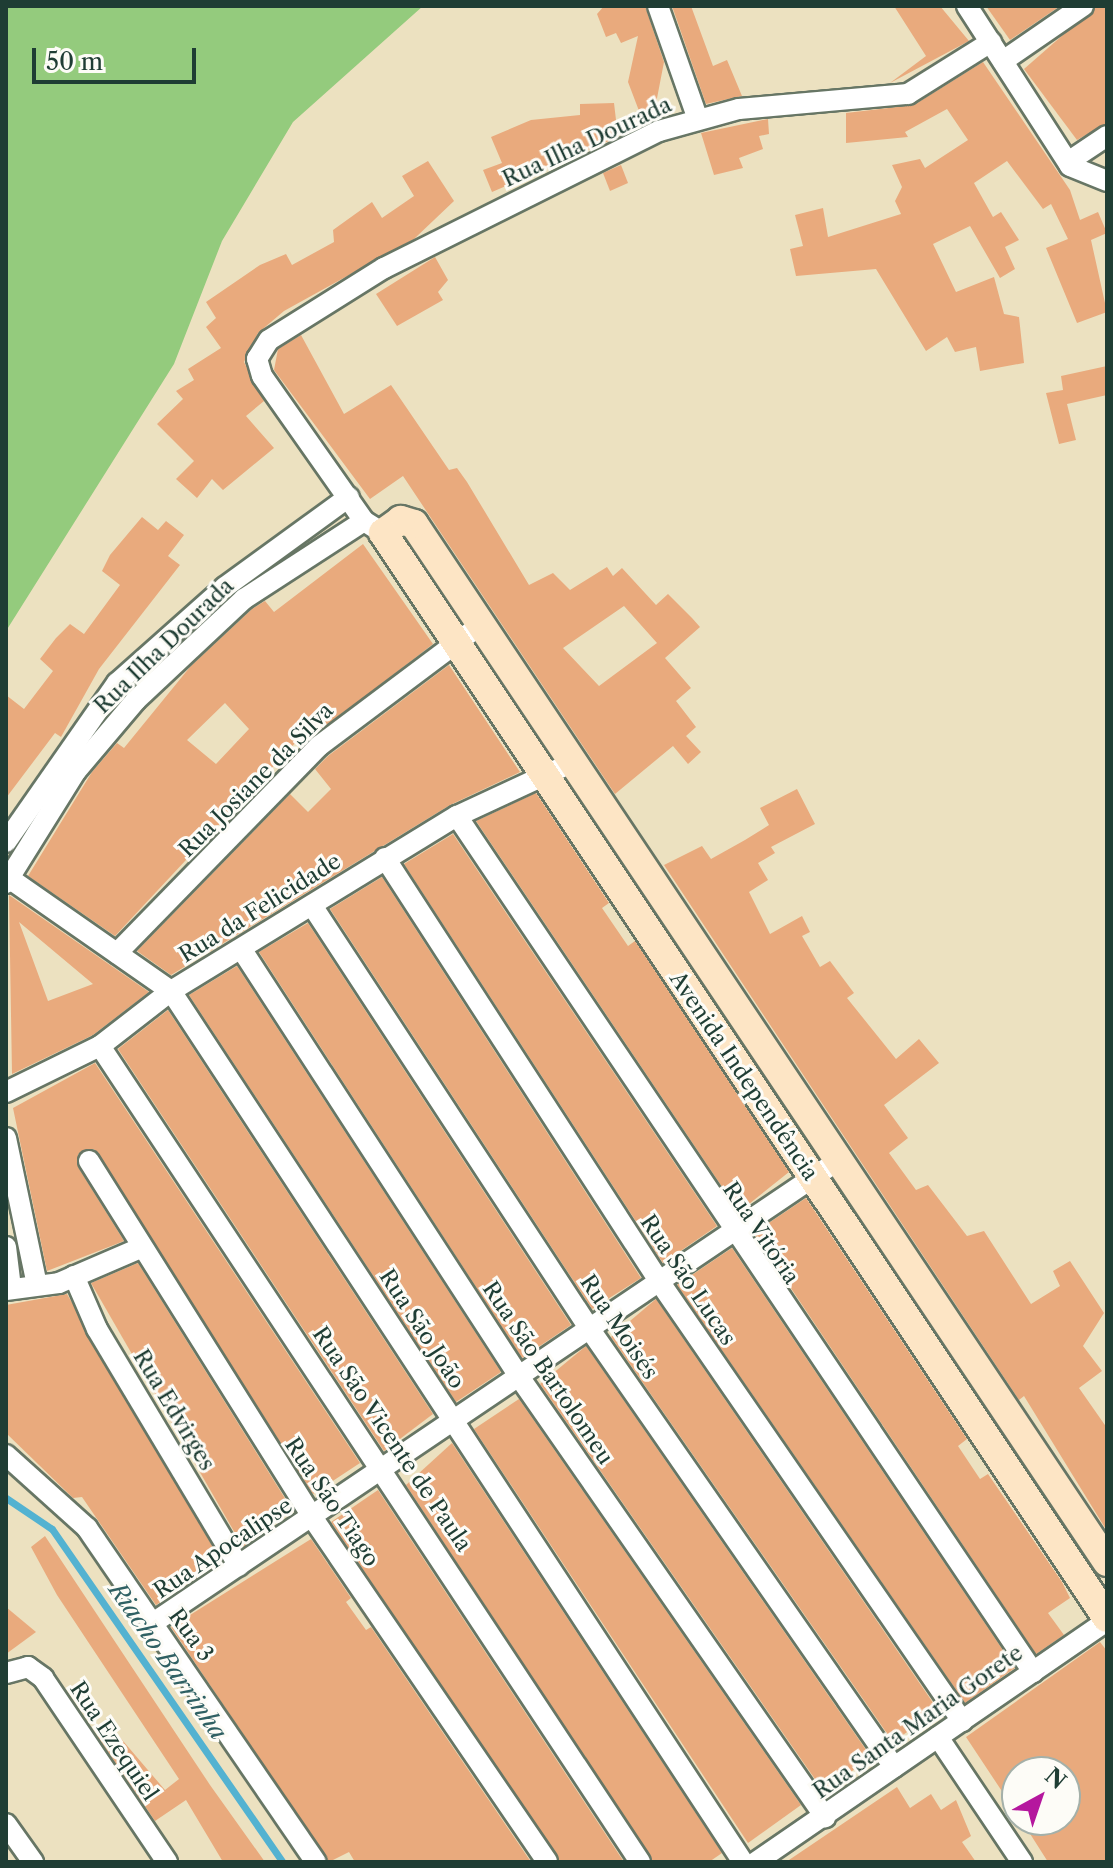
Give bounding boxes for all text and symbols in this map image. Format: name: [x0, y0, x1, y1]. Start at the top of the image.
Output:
scale bar: [36, 32, 200, 82]
text: 50 m: [46, 47, 103, 76]
street label: Rua Ilha Dourada: [498, 91, 676, 193]
street label: Rua Ilha Dourada: [89, 573, 239, 719]
street label: Rua Josiane da Silva: [173, 697, 339, 863]
street label: Rua da Felicidade: [174, 848, 346, 968]
street label: Avenida Independência: [664, 966, 824, 1186]
street label: Rua Vitória: [717, 1177, 805, 1289]
street label: Rua São Lucas: [635, 1210, 741, 1350]
street label: Rua São João: [374, 1264, 470, 1394]
street label: Rua Moisés: [574, 1270, 664, 1384]
street label: Rua São Bartolomeu: [477, 1276, 619, 1470]
street label: Rua São Vicente de Paula: [307, 1321, 477, 1557]
street label: Rua Edvirges: [128, 1345, 220, 1475]
street label: Rua São Tiago: [279, 1432, 385, 1572]
street label: Rua Apocalipse: [148, 1492, 298, 1604]
water label: Riacho Barrinha: [103, 1577, 233, 1745]
street label: Rua 3: [163, 1603, 219, 1667]
street label: Rua Santa Maria Gorete: [808, 1639, 1028, 1805]
street label: Rua Ezequiel: [64, 1676, 164, 1806]
north arrow: [1001, 1756, 1081, 1836]
text: N: [1039, 1762, 1071, 1795]

